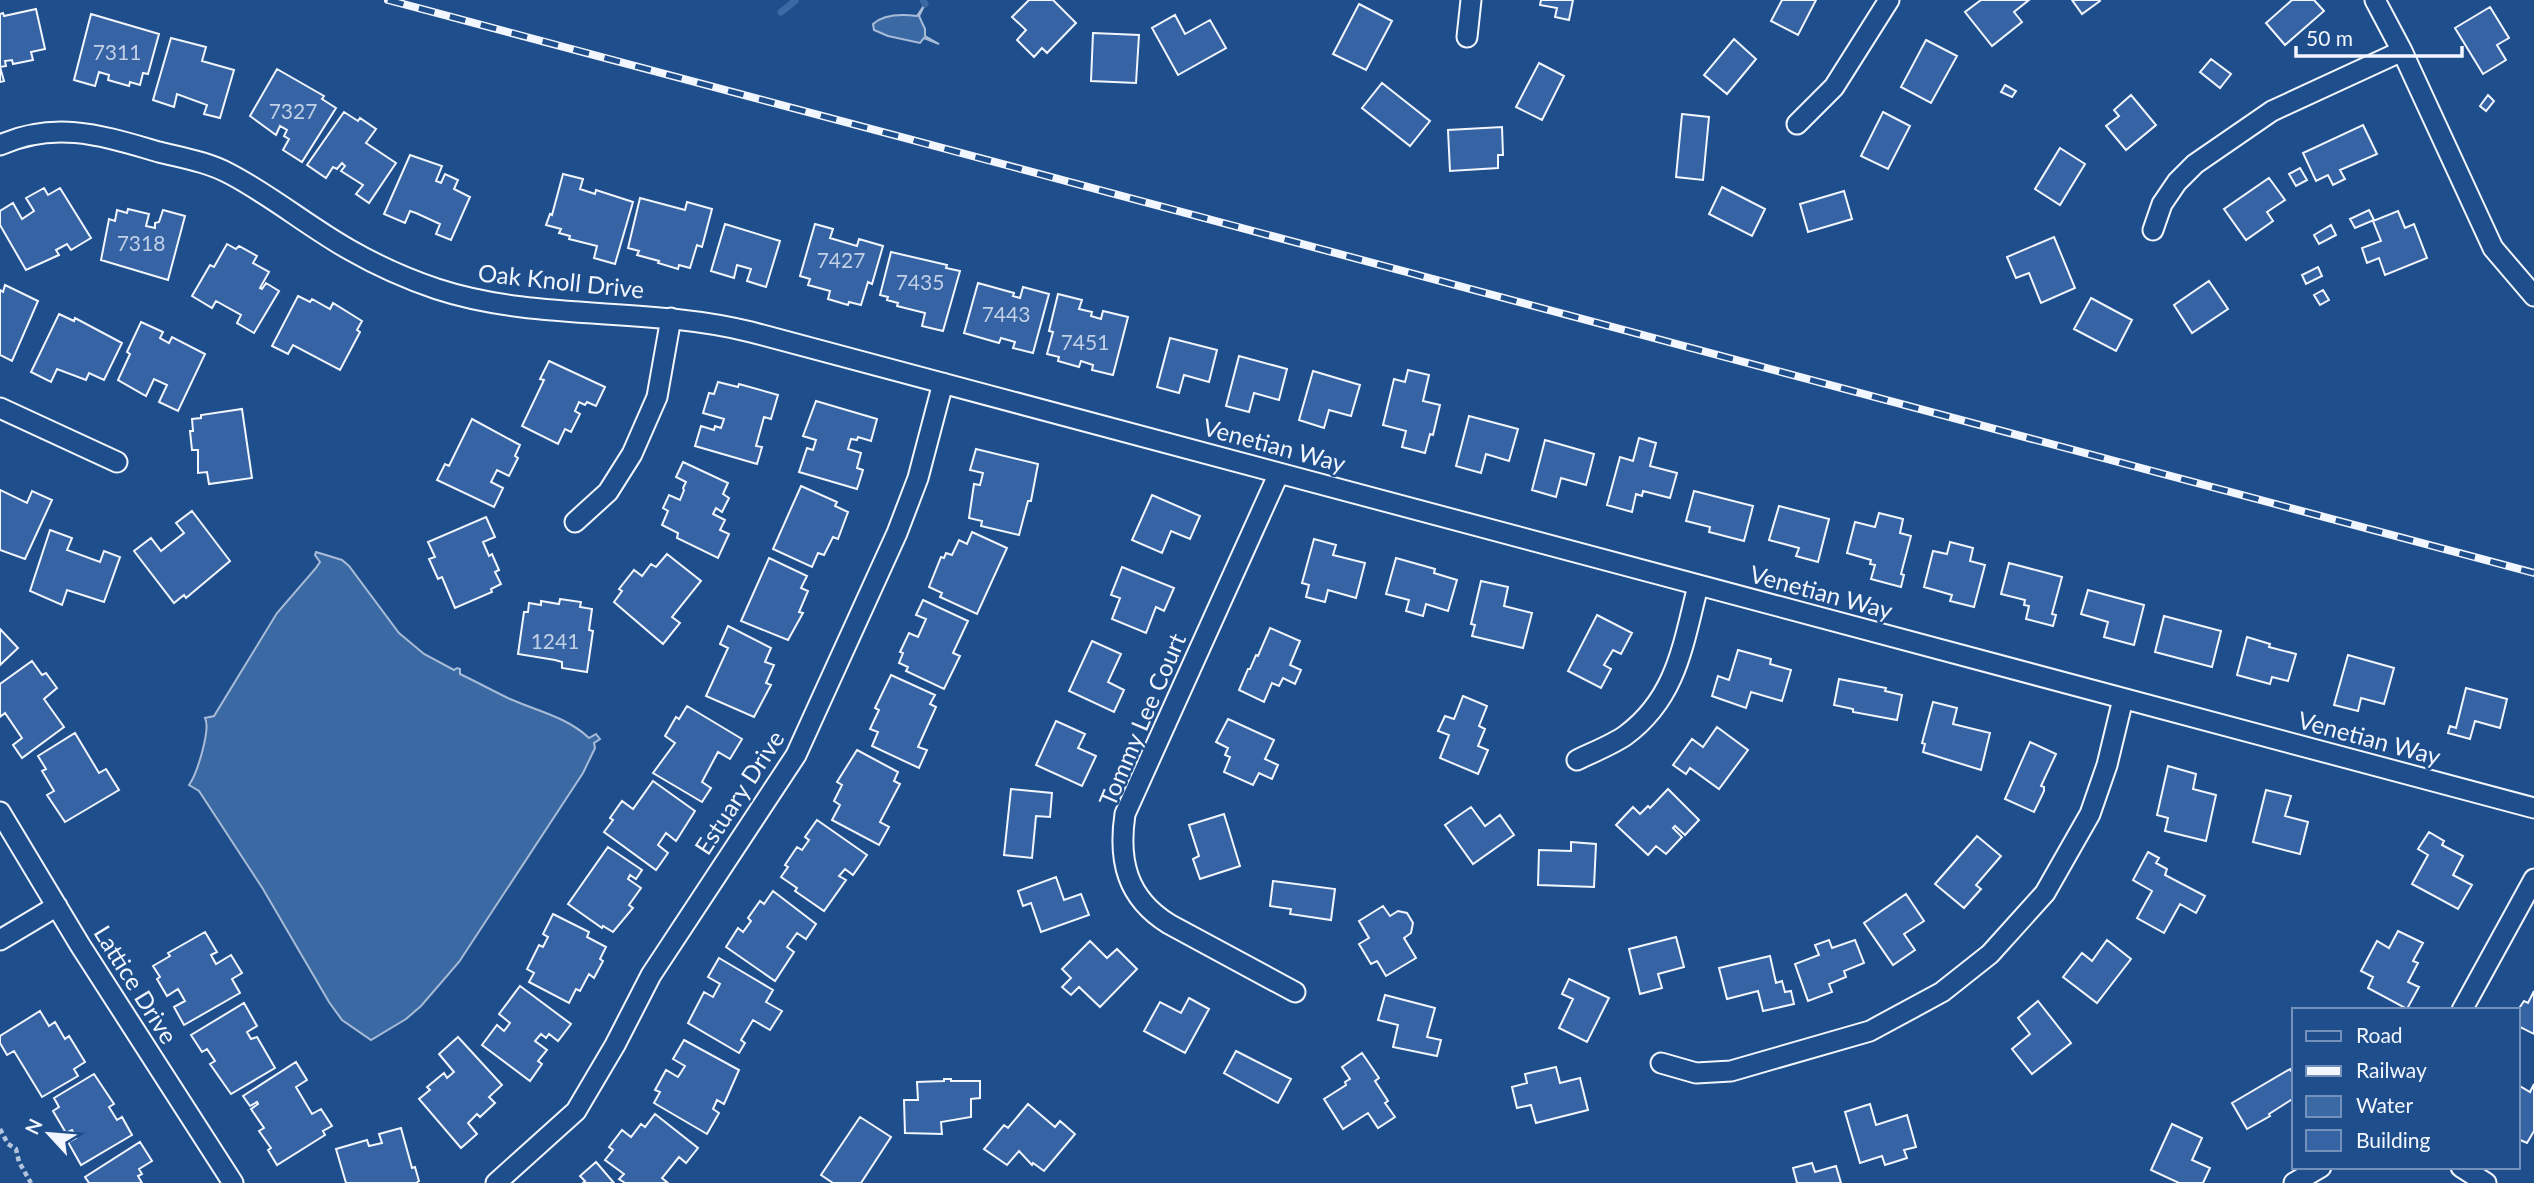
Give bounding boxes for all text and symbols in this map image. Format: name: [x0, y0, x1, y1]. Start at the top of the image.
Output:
scale bar: [2296, 14, 2462, 58]
text: 50 m: [2306, 25, 2353, 50]
house number: 7311: [93, 39, 141, 64]
house number: 7327: [269, 98, 317, 123]
house number: 7318: [117, 230, 165, 255]
house number: 7427: [817, 247, 865, 272]
street label: Oak Knoll Drive: [477, 257, 646, 304]
house number: 7435: [896, 269, 944, 294]
house number: 7443: [982, 301, 1030, 326]
house number: 7451: [1061, 329, 1109, 354]
street label: Venetian Way: [1200, 412, 1350, 478]
street label: Venetian Way: [1747, 559, 1897, 625]
house number: 1241: [531, 628, 579, 653]
street label: Tommy Lee Court: [1092, 628, 1191, 810]
street label: Venetian Way: [2295, 705, 2445, 771]
street label: Estuary Drive: [688, 725, 790, 860]
street label: Lattice Drive: [89, 920, 184, 1049]
legend: [2292, 1008, 2520, 1169]
text: Road: [2356, 1022, 2403, 1047]
text: Railway: [2356, 1057, 2427, 1082]
text: Water: [2356, 1092, 2413, 1117]
north arrow: [14, 1099, 84, 1169]
text: N: [20, 1115, 47, 1138]
text: Building: [2356, 1127, 2431, 1152]

